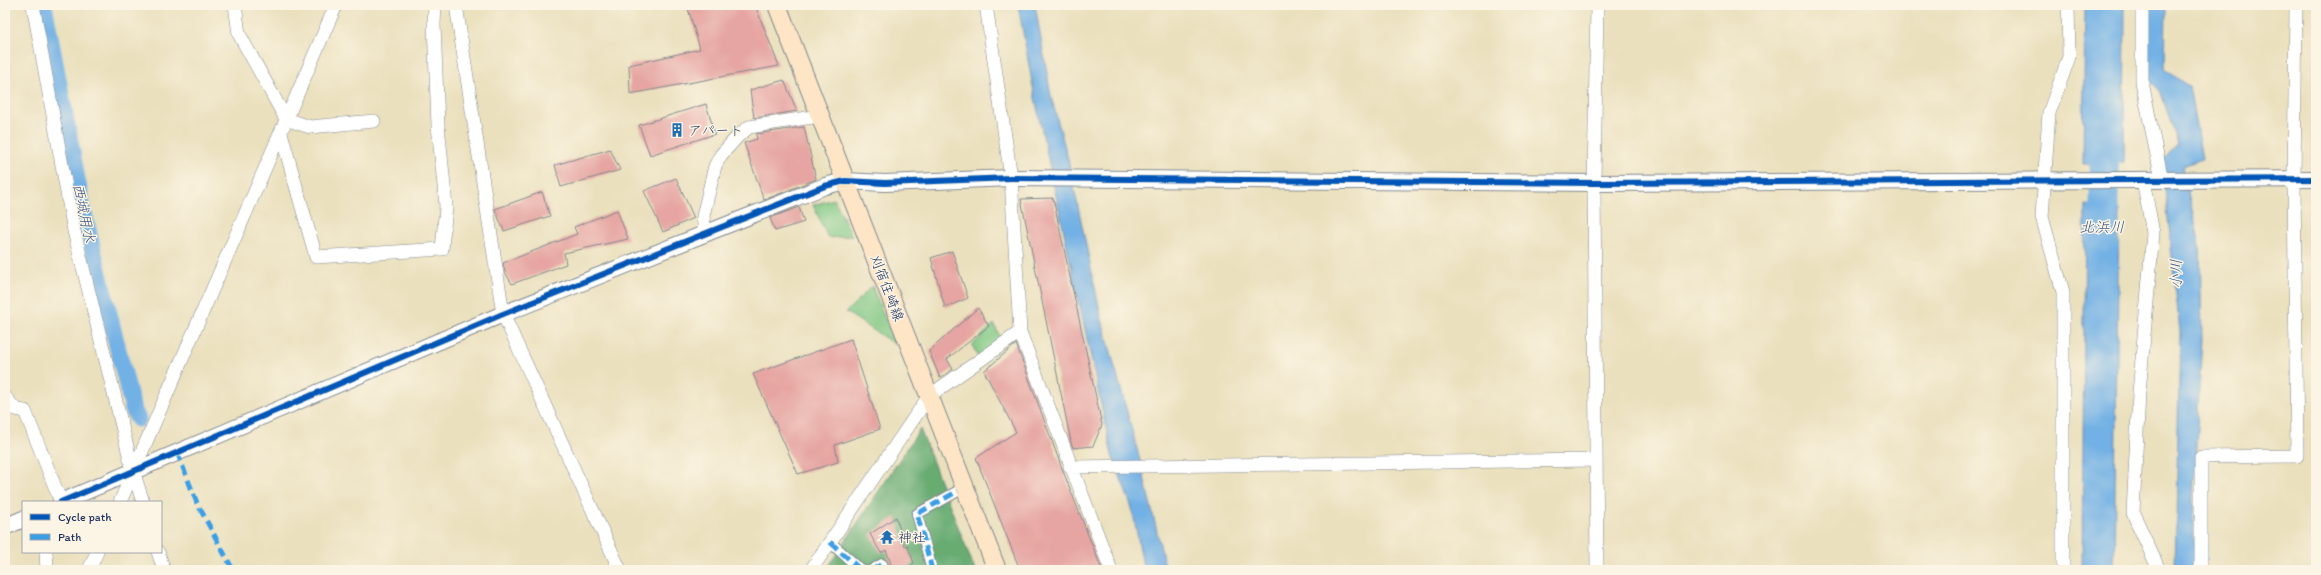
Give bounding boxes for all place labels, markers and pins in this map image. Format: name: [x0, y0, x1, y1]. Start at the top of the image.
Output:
building icon: アパート: [669, 122, 685, 138]
place label: アパート: [688, 122, 743, 139]
temple icon: 神社: [879, 529, 895, 545]
place label: 神社: [898, 529, 926, 546]

